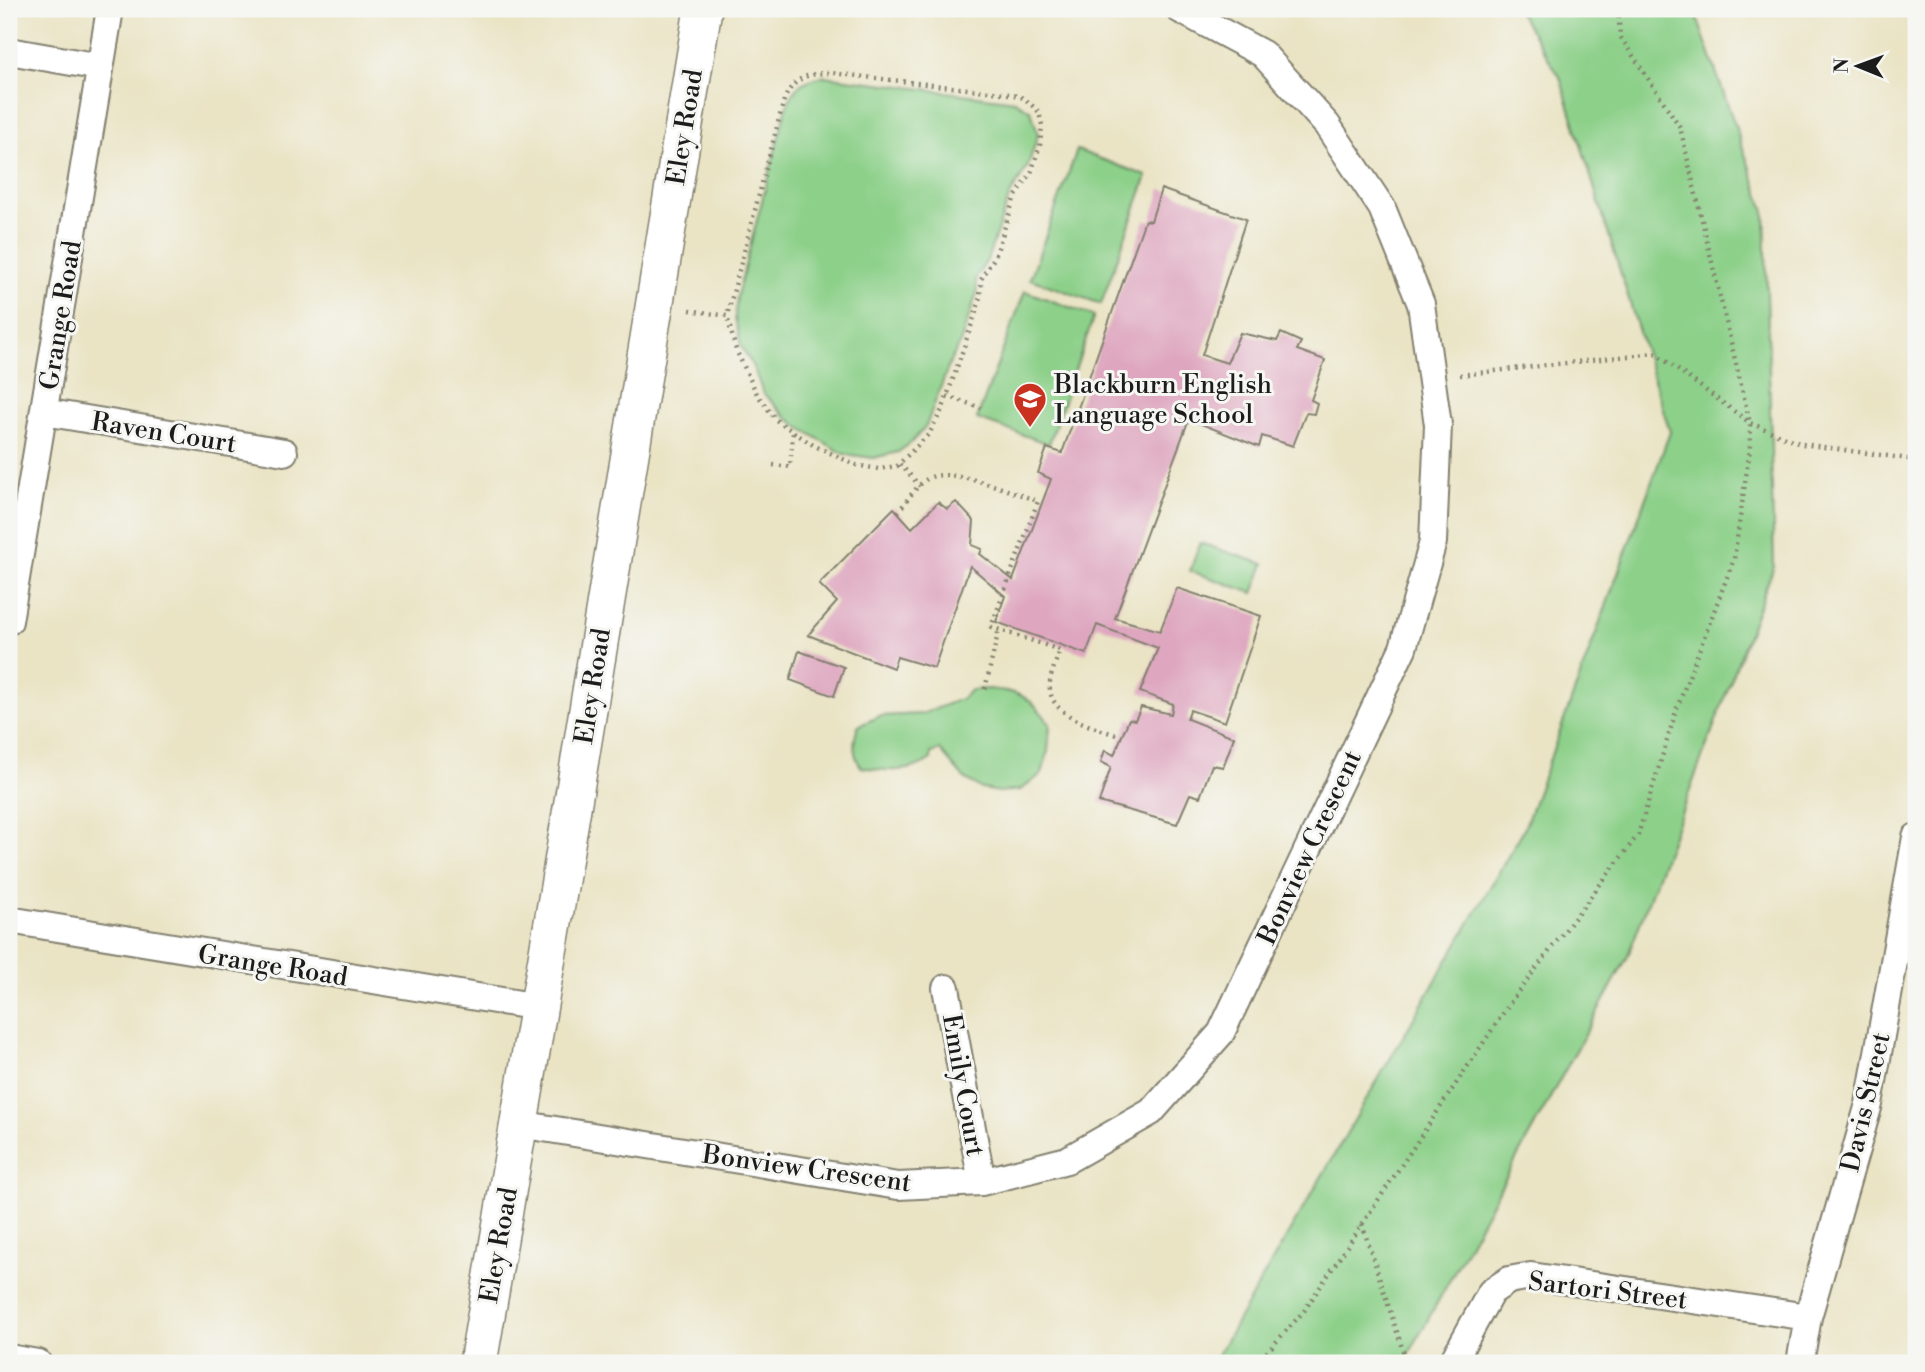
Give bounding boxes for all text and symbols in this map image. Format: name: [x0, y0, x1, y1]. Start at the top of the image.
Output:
north arrow: [1824, 32, 1894, 102]
text: N: [1830, 58, 1854, 73]
street label: Eley Road: [660, 67, 710, 187]
street label: Grange Road: [33, 238, 89, 392]
place label: Blackburn English Language School: [1053, 369, 1272, 431]
school or university icon: Blackburn English Language School: [1011, 380, 1049, 429]
street label: Raven Court: [89, 406, 239, 460]
street label: Eley Road: [568, 626, 618, 746]
street label: Bonview Crescent: [1251, 745, 1369, 950]
street label: Grange Road: [196, 938, 350, 994]
street label: Emily Court: [935, 1012, 991, 1159]
street label: Davis Street: [1834, 1029, 1898, 1175]
street label: Bonview Crescent: [699, 1138, 913, 1199]
street label: Eley Road: [473, 1185, 525, 1306]
street label: Sartori Street: [1527, 1265, 1689, 1317]

